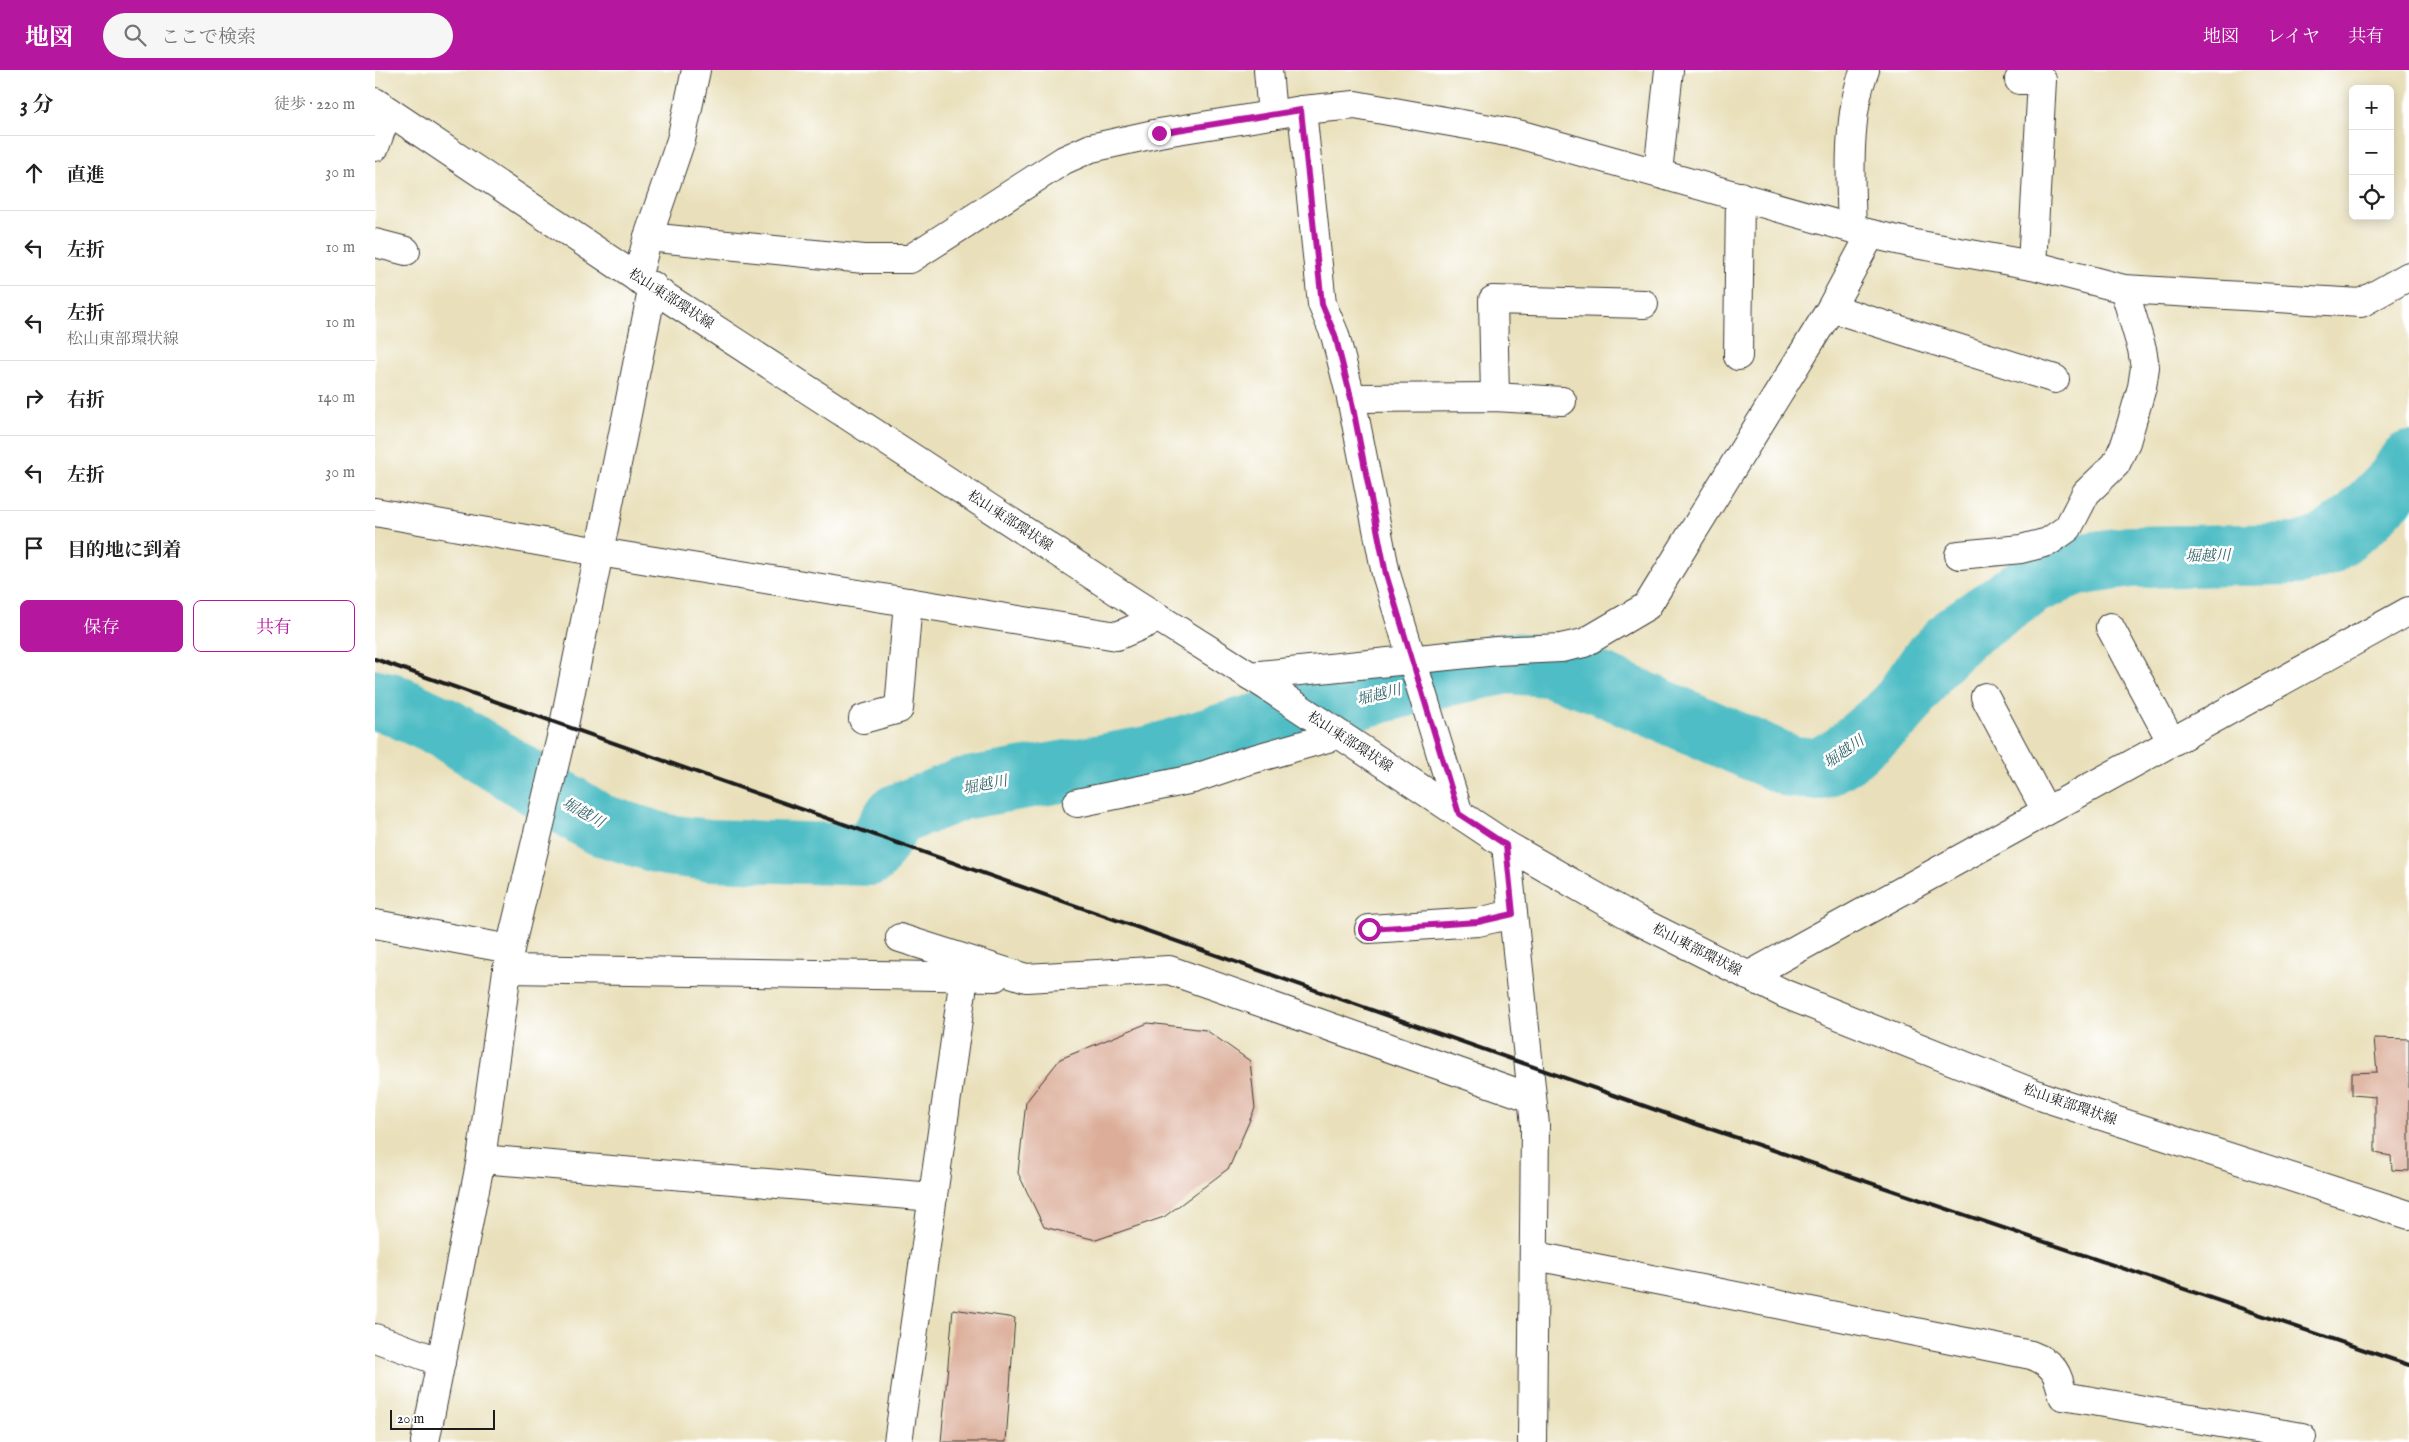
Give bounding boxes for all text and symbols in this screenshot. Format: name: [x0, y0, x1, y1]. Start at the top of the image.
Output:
search box: [103, 13, 453, 58]
icon: search: [121, 21, 149, 49]
text: 地図: [25, 23, 73, 54]
text: ここで検索: [161, 26, 256, 50]
text: 地図: [2203, 26, 2239, 49]
text: レイヤ: [2267, 26, 2320, 49]
text: 共有: [2348, 26, 2384, 49]
map controls: [2349, 85, 2394, 220]
button: +: [2349, 85, 2394, 130]
text: 3 分: [20, 92, 53, 119]
text: 徒歩 · 220 m: [274, 95, 355, 115]
route end: [1148, 122, 1171, 145]
button: −: [2349, 130, 2394, 175]
icon: ahead: [20, 159, 48, 187]
text: 30 m: [325, 163, 355, 183]
text: 直進: [67, 164, 105, 188]
button: locate: [2349, 175, 2394, 220]
icon: left: [20, 234, 48, 262]
text: 10 m: [325, 238, 355, 258]
text: 左折: [67, 239, 105, 263]
street label: 松山東部環状線: [625, 265, 717, 333]
text: 左折: [67, 302, 105, 326]
icon: left: [20, 309, 48, 337]
text: 10 m: [325, 313, 355, 333]
text: 松山東部環状線: [67, 330, 179, 350]
icon: right: [20, 384, 48, 412]
text: 140 m: [317, 388, 355, 408]
text: 右折: [67, 389, 105, 413]
icon: left: [20, 459, 48, 487]
text: 30 m: [325, 463, 355, 483]
text: 左折: [67, 464, 105, 488]
street label: 松山東部環状線: [964, 487, 1056, 555]
icon: arrive: [20, 534, 48, 562]
text: 目的地に到着: [67, 539, 181, 563]
water label: 堀越川: [2185, 546, 2233, 566]
button: 保存: [20, 600, 183, 652]
button: 共有: [193, 600, 355, 652]
water label: 堀越川: [1355, 680, 1405, 710]
street label: 松山東部環状線: [1304, 708, 1396, 776]
water label: 堀越川: [1820, 730, 1870, 773]
water label: 堀越川: [961, 771, 1011, 799]
water label: 堀越川: [559, 794, 609, 833]
route start: [1358, 918, 1381, 941]
street label: 松山東部環状線: [1649, 920, 1745, 980]
street label: 松山東部環状線: [2021, 1081, 2119, 1129]
scale bar: [390, 1407, 495, 1430]
text: 20 m: [397, 1410, 424, 1428]

